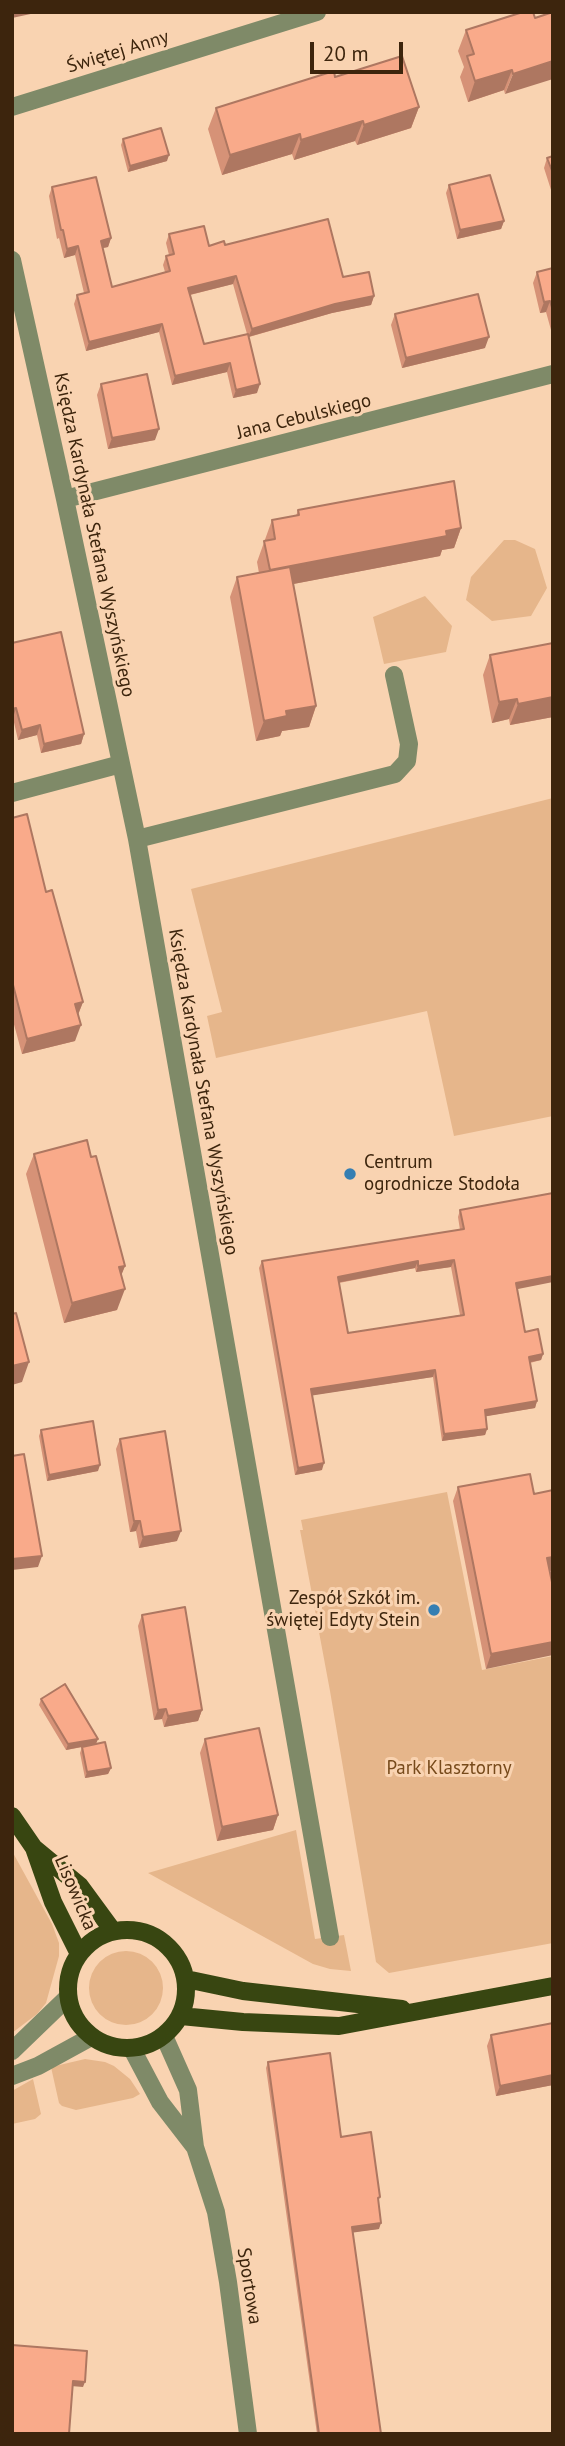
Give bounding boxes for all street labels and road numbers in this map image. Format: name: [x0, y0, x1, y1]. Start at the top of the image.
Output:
street label: Świętej Anny: [64, 26, 172, 78]
street label: Księdza Kardynała Stefana Wyszyńskiego: [48, 371, 140, 699]
street label: Jana Cebulskiego: [234, 389, 374, 445]
street label: Księdza Kardynała Stefana Wyszyńskiego: [163, 927, 243, 1257]
street label: Lisowicka: [49, 1852, 101, 1934]
street label: Sportowa: [232, 2246, 266, 2326]

